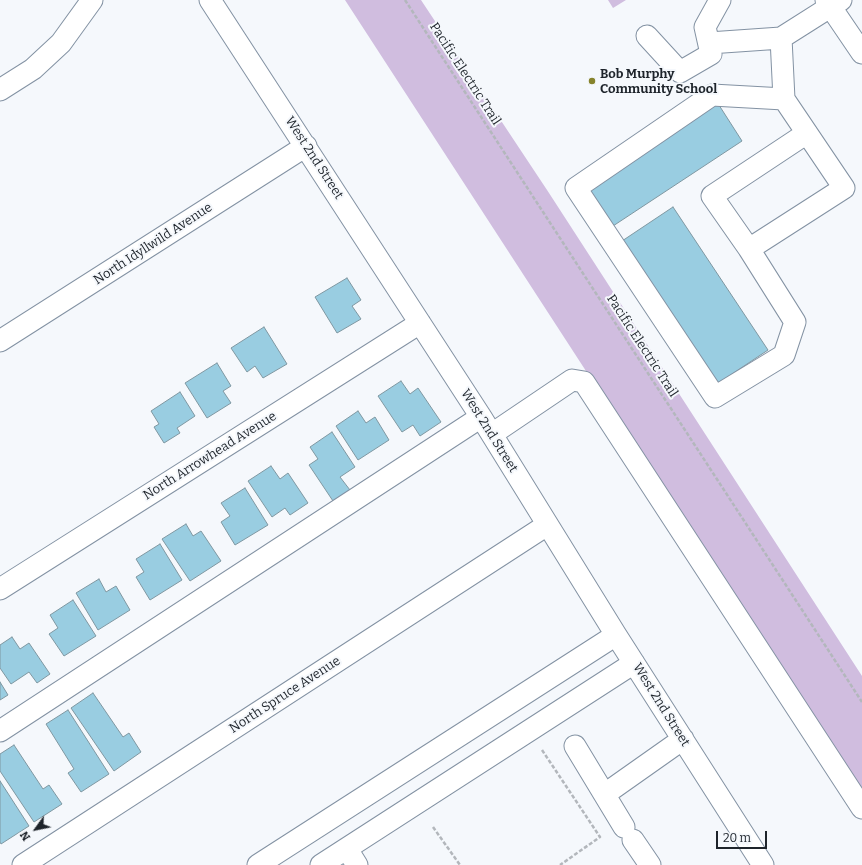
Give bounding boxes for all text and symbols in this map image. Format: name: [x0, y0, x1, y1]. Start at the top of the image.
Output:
street label: Pacific Electric Trail: [426, 20, 504, 128]
place label: Bob Murphy Community School: [600, 66, 717, 97]
marker: Bob Murphy Community School: [587, 76, 597, 86]
street label: West 2nd Street: [282, 114, 346, 202]
street label: North Idyllwild Avenue: [91, 200, 215, 288]
street label: Pacific Electric Trail: [603, 292, 681, 400]
street label: West 2nd Street: [457, 386, 521, 476]
street label: North Arrowhead Avenue: [140, 408, 280, 504]
street label: North Spruce Avenue: [227, 653, 343, 737]
street label: West 2nd Street: [629, 660, 693, 750]
north arrow: [16, 809, 56, 849]
scale bar: [718, 823, 769, 849]
text: N: [18, 829, 33, 843]
text: 20 m: [723, 831, 751, 845]

